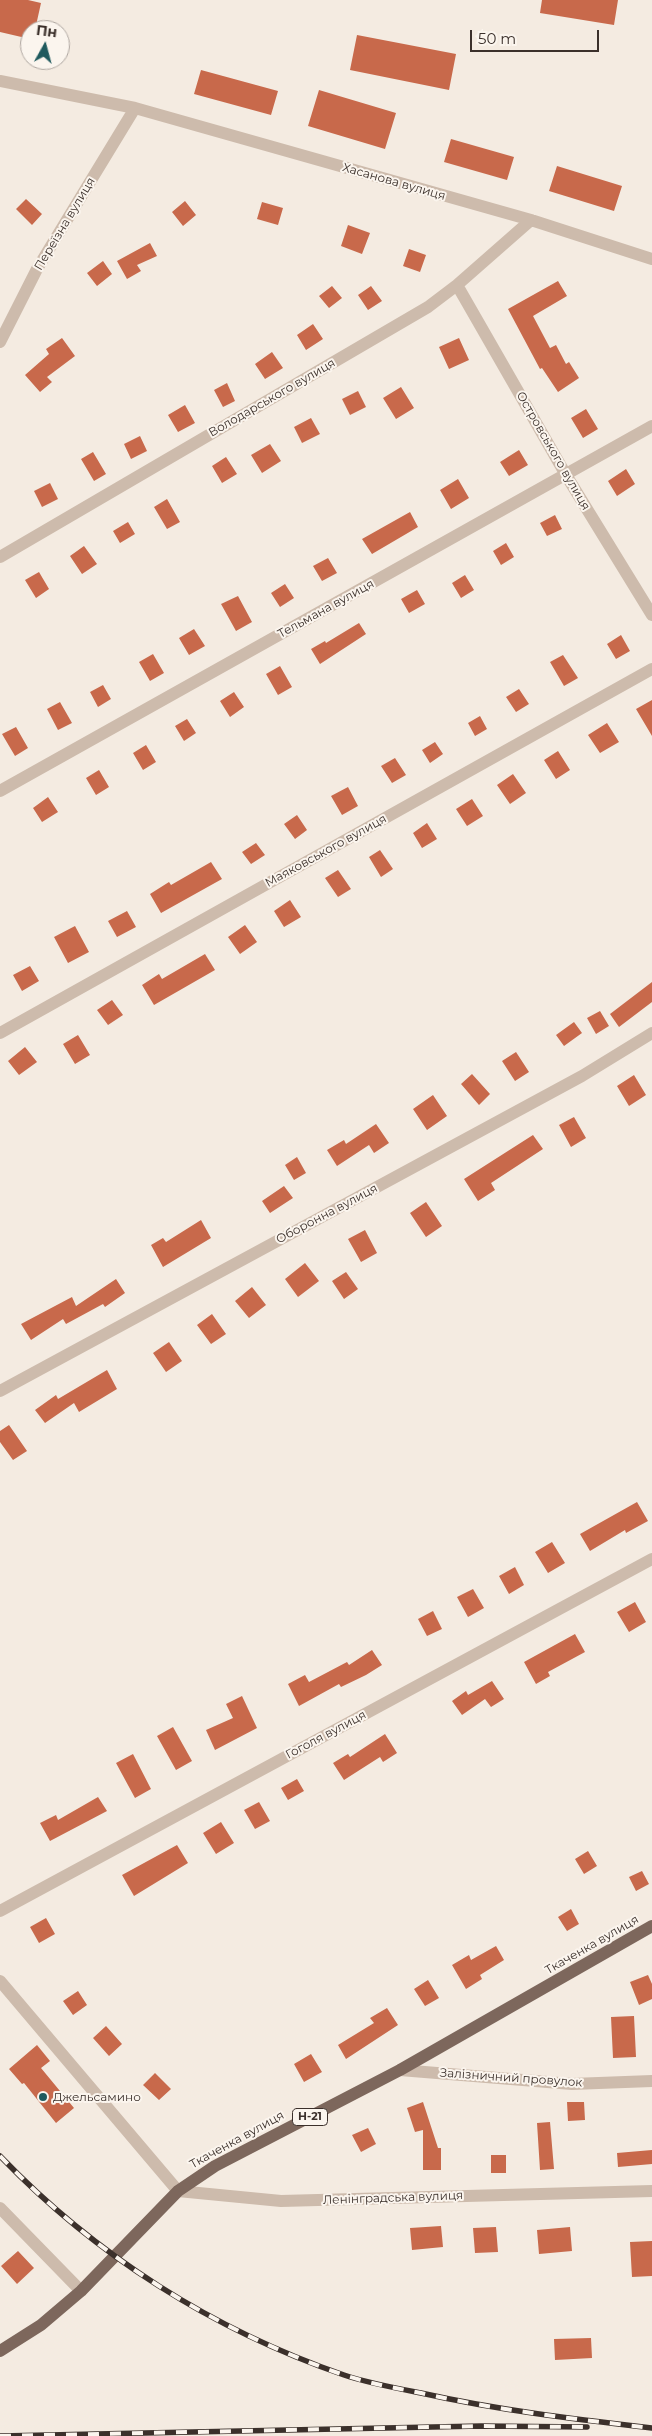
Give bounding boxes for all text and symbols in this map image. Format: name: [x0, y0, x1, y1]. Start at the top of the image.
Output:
north arrow: [20, 20, 70, 70]
scale bar: [472, 20, 601, 52]
text: Пн: [35, 21, 58, 41]
text: 50 m: [478, 29, 516, 48]
street label: Хасанова вулиця: [341, 160, 447, 204]
street label: Переїзна вулиця: [32, 175, 98, 273]
street label: Володарського вулиця: [206, 356, 338, 440]
street label: Островського вулиця: [513, 389, 593, 513]
street label: Тельмана вулиця: [275, 577, 377, 641]
street label: Маяковського вулиця: [263, 812, 389, 890]
street label: Оборонна вулиця: [274, 1181, 380, 1247]
street label: Гоголя вулиця: [283, 1708, 369, 1762]
street label: Ткаченка вулиця: [543, 1912, 641, 1978]
street label: Залізничний провулок: [439, 2066, 583, 2090]
place label: Джельсамино: [53, 2090, 141, 2104]
marker: Джельсамино: [37, 2091, 49, 2103]
street label: Ткаченка вулиця: [187, 2108, 287, 2172]
road number: Н-21: [292, 2108, 328, 2126]
street label: Ленінградська вулиця: [323, 2188, 463, 2208]

